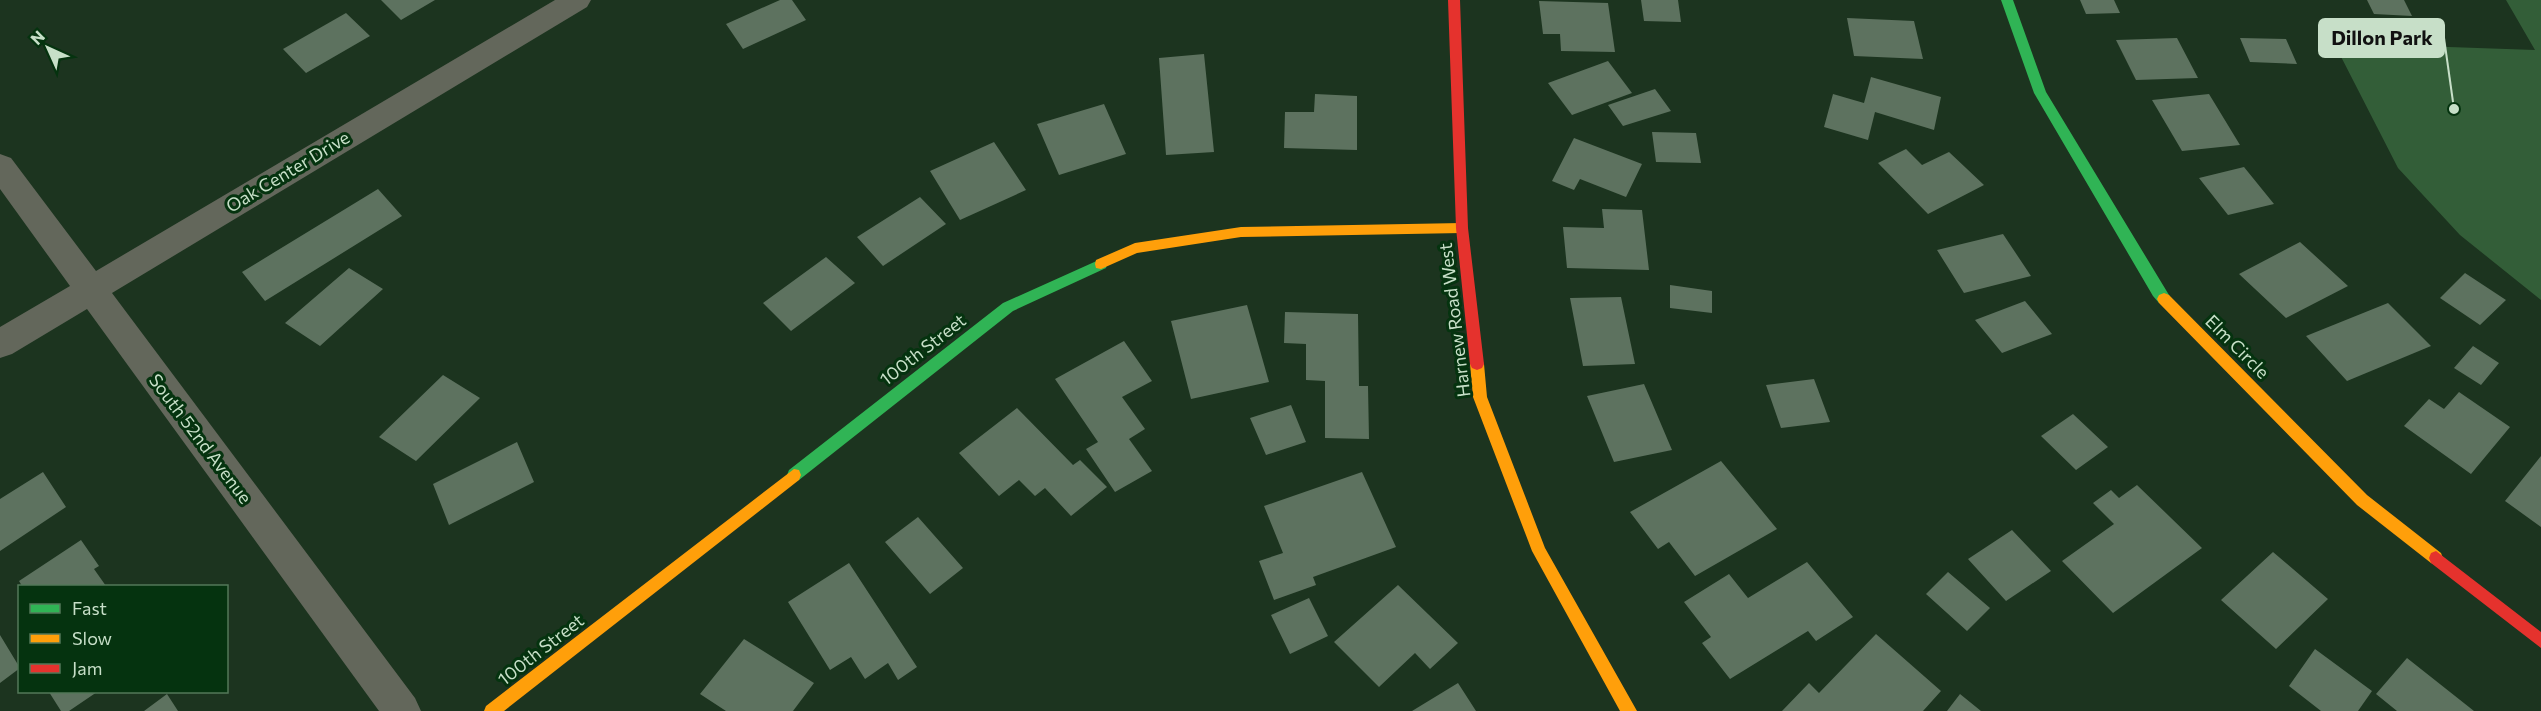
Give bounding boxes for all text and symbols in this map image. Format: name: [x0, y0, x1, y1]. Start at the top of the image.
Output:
north arrow: [18, 18, 78, 78]
callout: Dillon Park: [2319, 19, 2444, 57]
text: Dillon Park: [2331, 25, 2433, 49]
text: N: [26, 26, 48, 48]
street label: Oak Center Drive: [222, 126, 353, 217]
street label: Harnew Road West: [1434, 242, 1474, 398]
street label: 100th Street: [875, 309, 970, 390]
street label: Elm Circle: [2201, 310, 2274, 383]
street label: South 52nd Avenue: [145, 369, 257, 508]
legend: [18, 585, 228, 693]
text: Fast: [72, 597, 107, 619]
street label: 100th Street: [493, 609, 588, 690]
text: Slow: [72, 627, 112, 649]
text: Jam: [72, 657, 102, 679]

